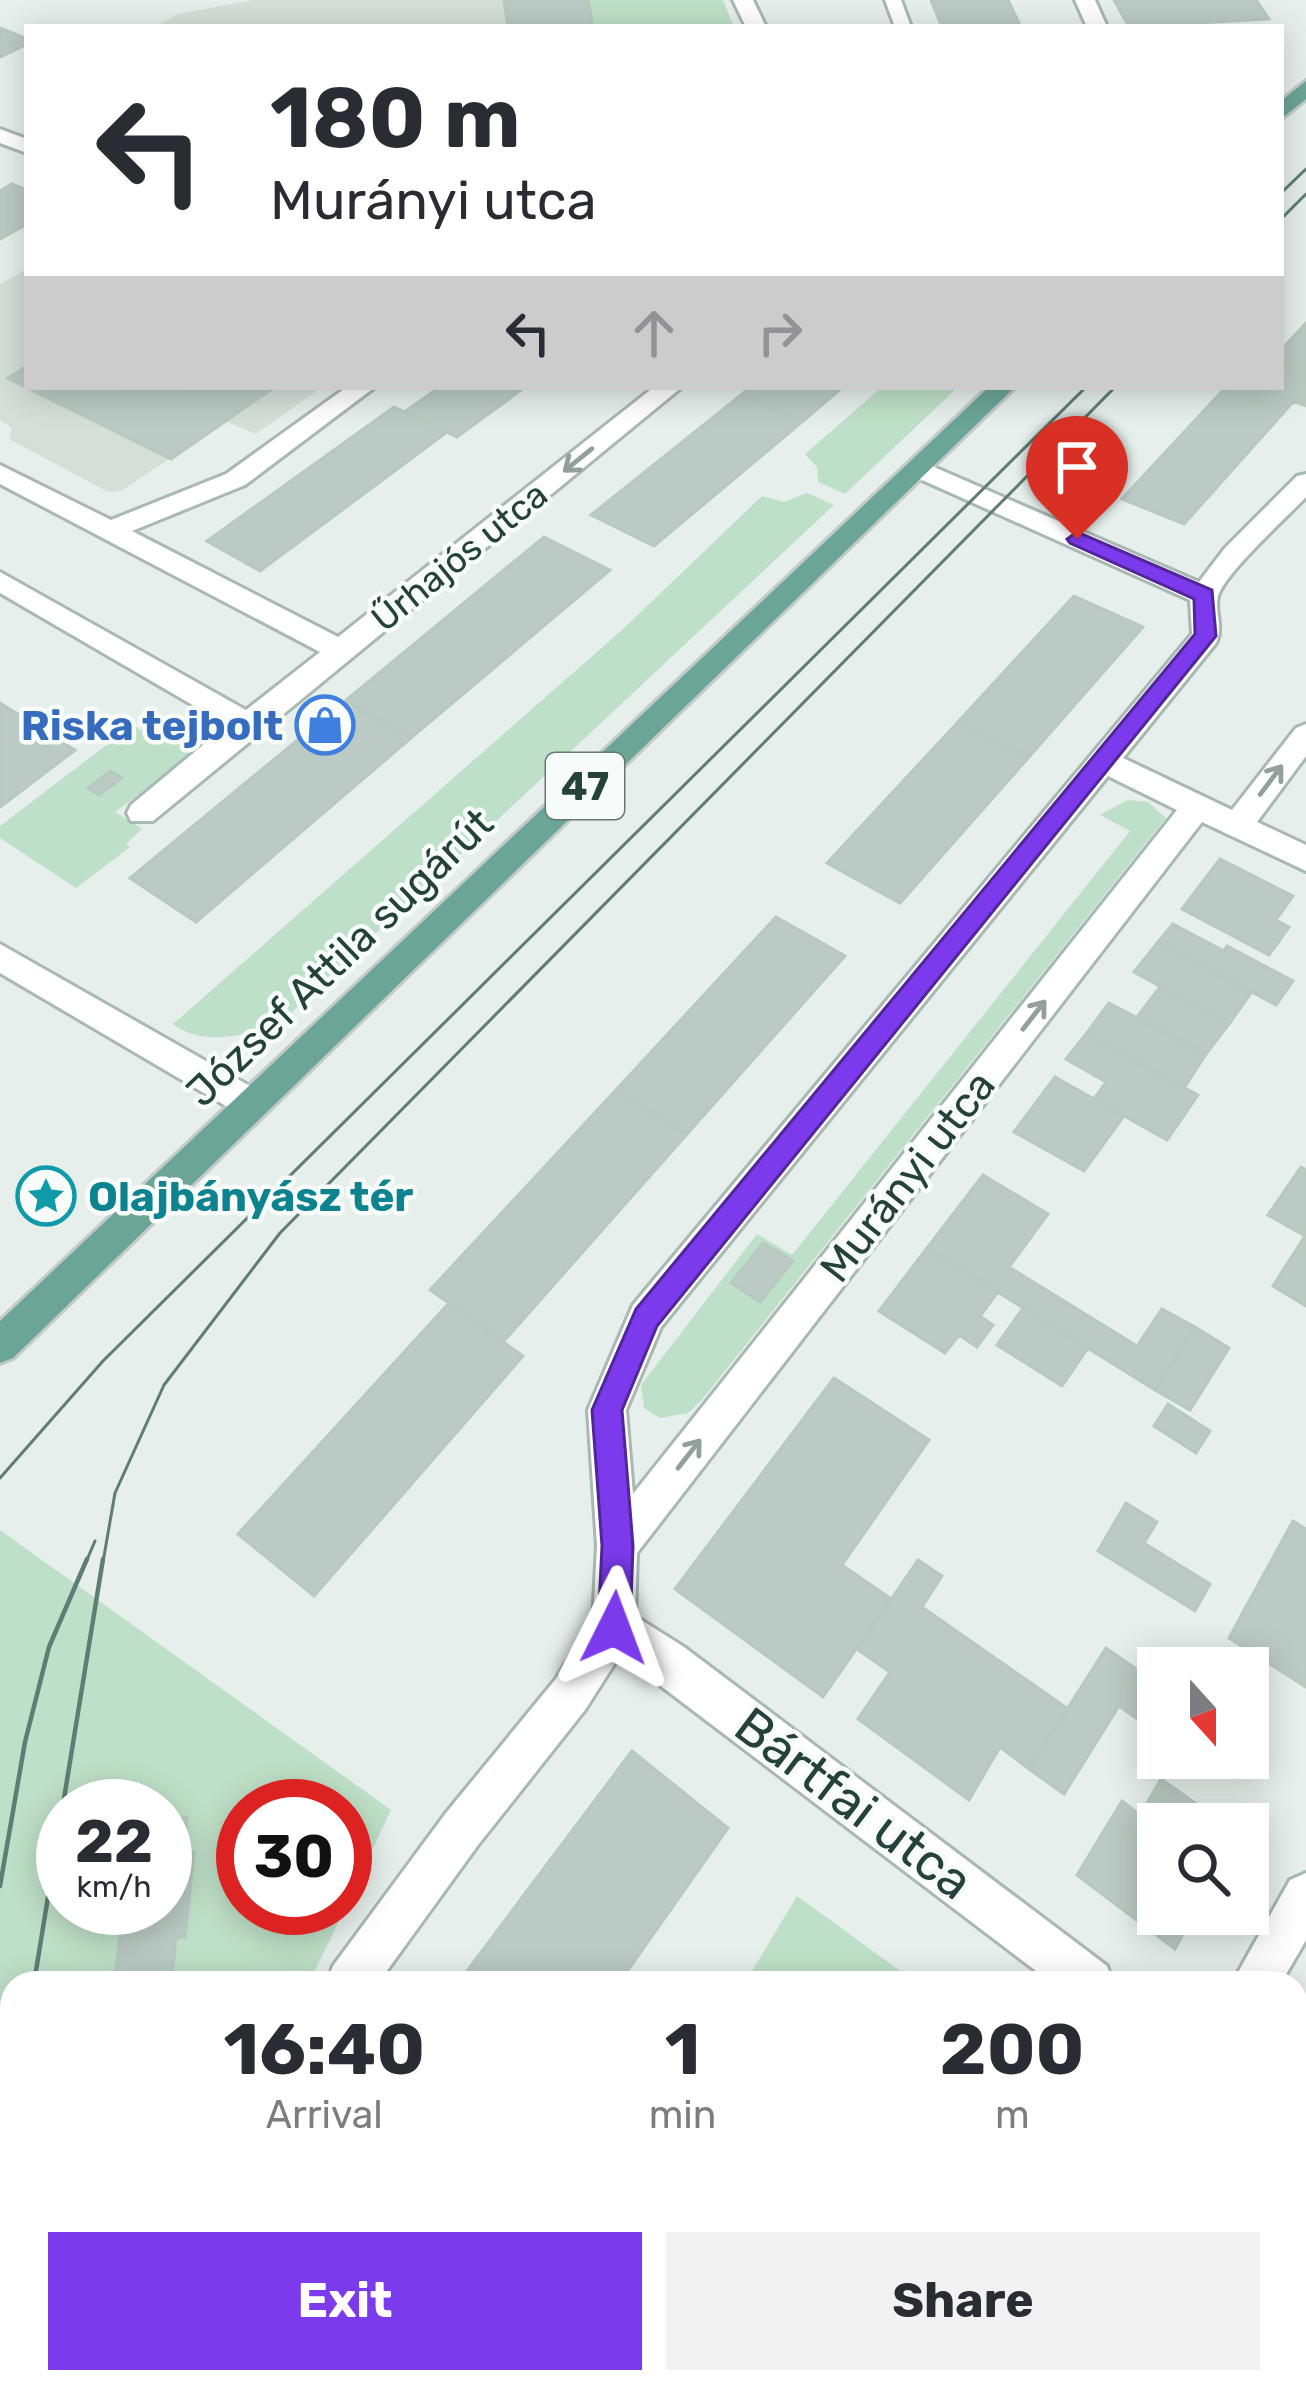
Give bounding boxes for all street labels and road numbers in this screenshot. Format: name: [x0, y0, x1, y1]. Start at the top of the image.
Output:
street label: Űrhajós utca: [363, 472, 556, 640]
road number: 47: [546, 753, 624, 819]
street label: József Attila sugárút: [176, 798, 504, 1117]
street label: Murányi utca: [810, 1061, 1006, 1292]
street label: Bártfai utca: [723, 1695, 984, 1912]

